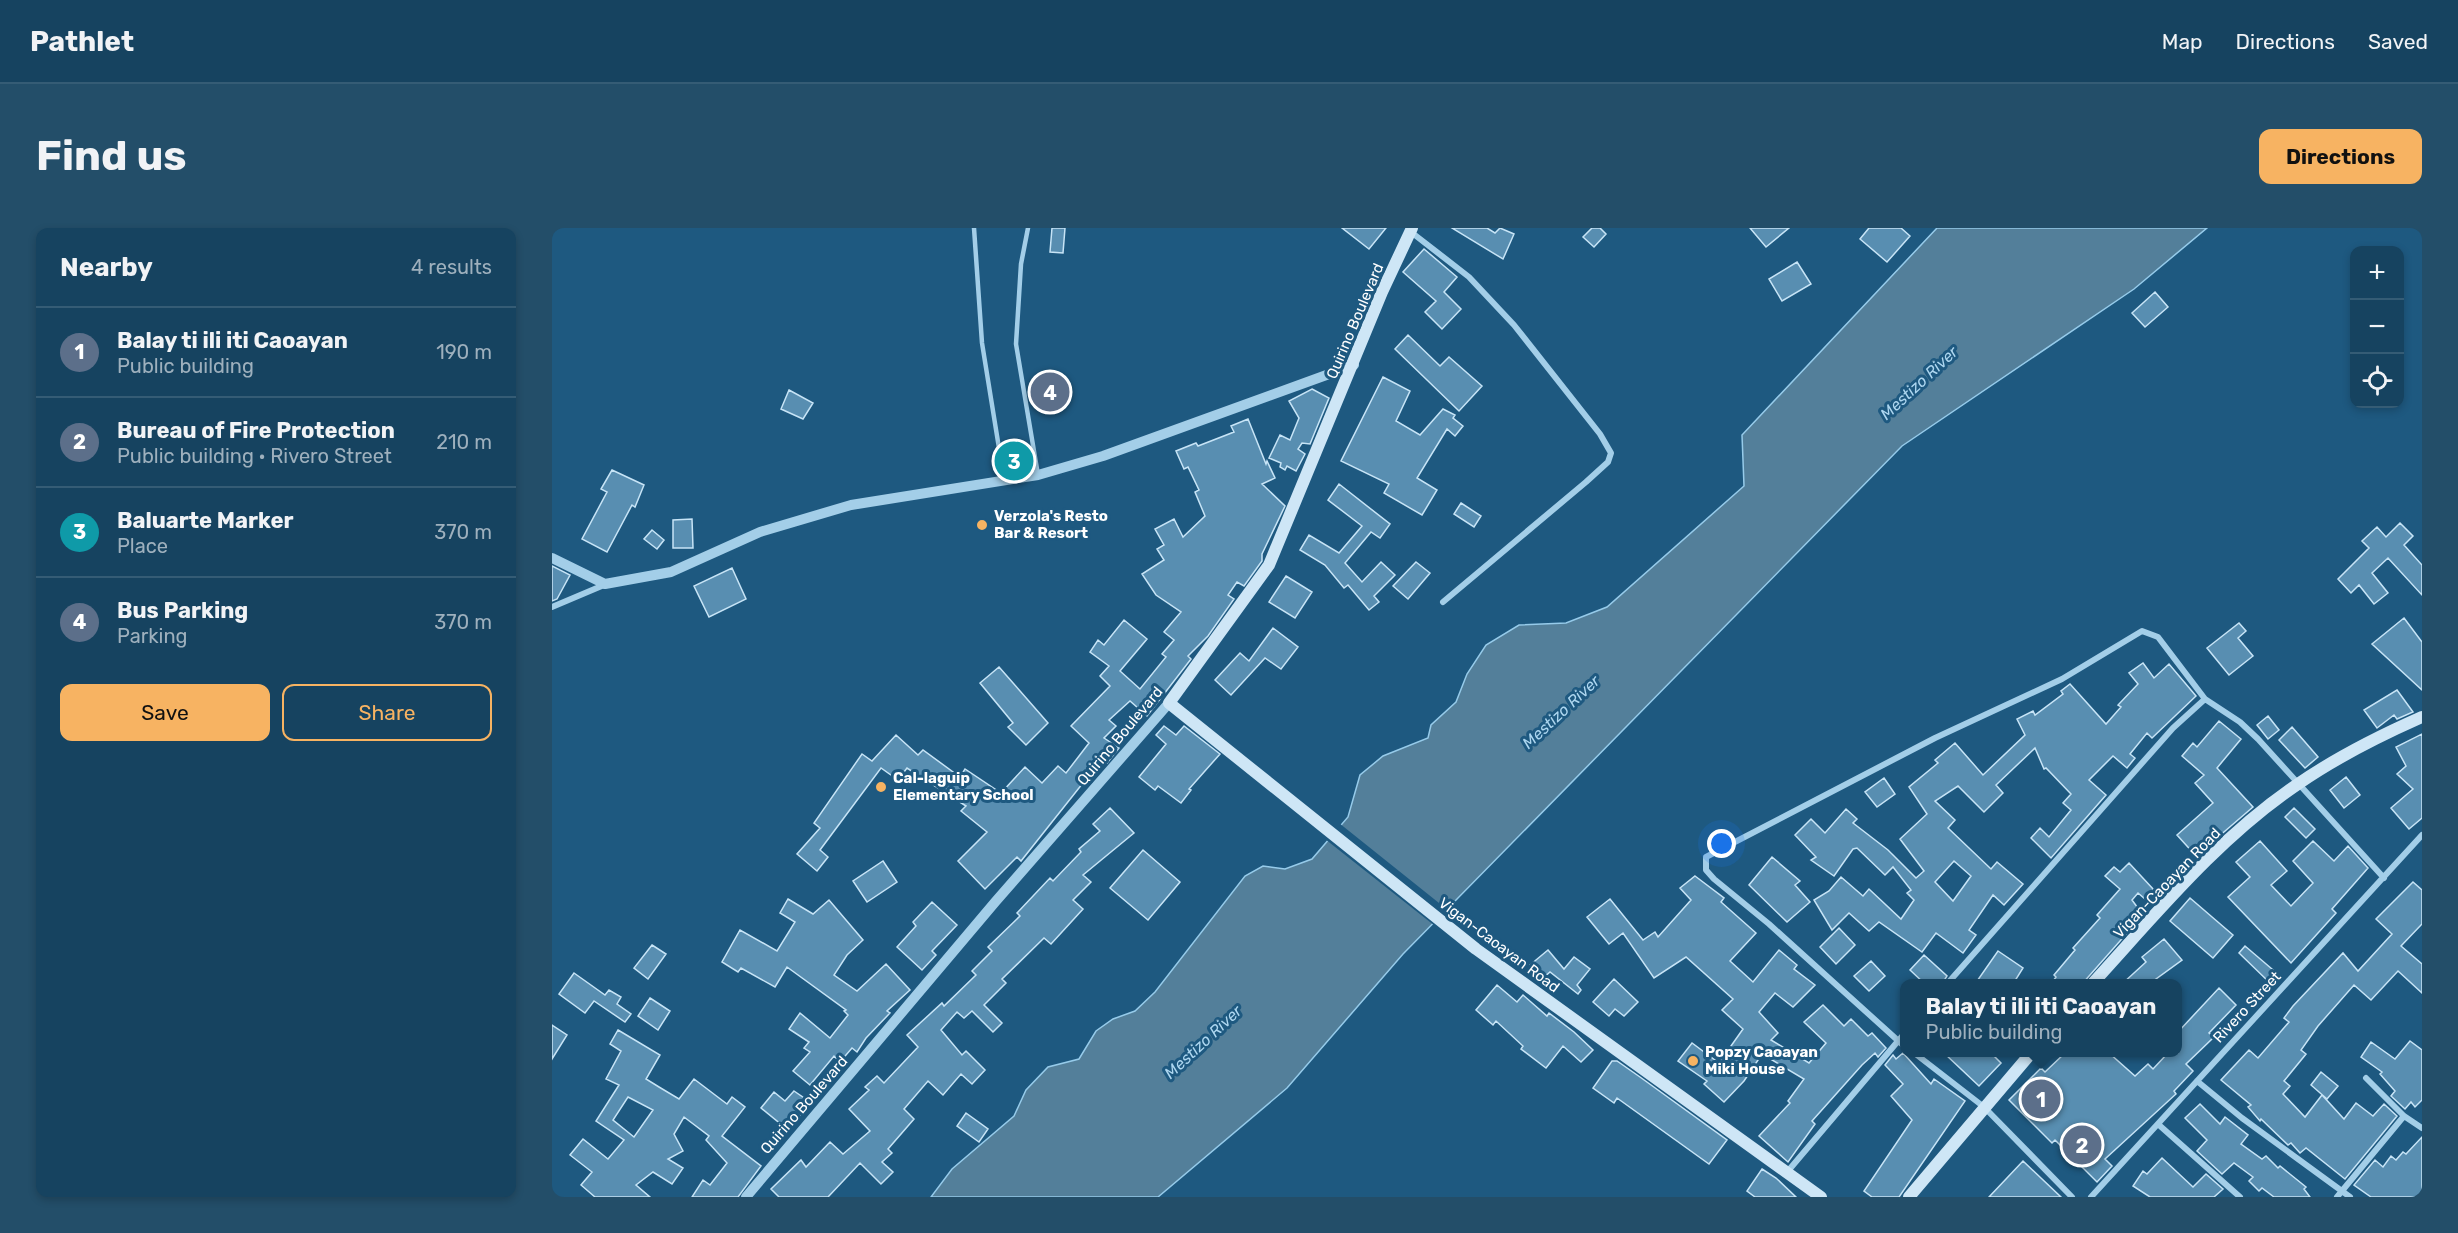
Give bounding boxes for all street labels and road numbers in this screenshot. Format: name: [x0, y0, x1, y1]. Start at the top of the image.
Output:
street label: Quirino Boulevard: [1323, 261, 1387, 381]
street label: Quirino Boulevard: [1073, 683, 1167, 789]
street label: Vigan-Caoayan Road: [2110, 824, 2224, 942]
street label: Vigan-Caoayan Road: [1435, 894, 1563, 996]
street label: Rivero Street: [2209, 967, 2285, 1046]
street label: Quirino Boulevard: [757, 1052, 851, 1158]

